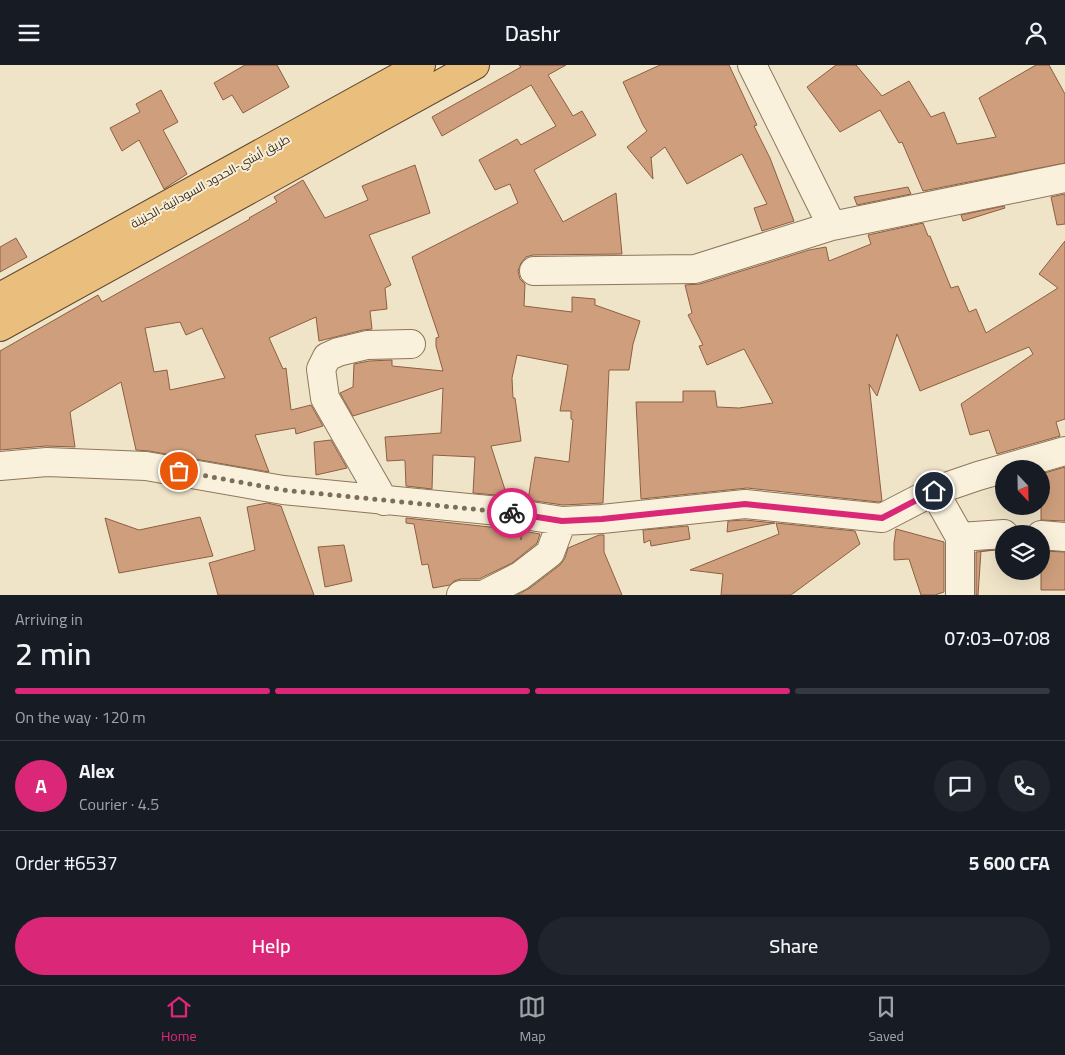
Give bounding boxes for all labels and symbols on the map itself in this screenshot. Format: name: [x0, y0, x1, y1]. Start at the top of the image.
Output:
street label: طريق أبشي-الحدود السودانية-الجنينة: [126, 127, 294, 235]
pin: [158, 450, 200, 492]
north arrow: [995, 460, 1050, 515]
pin: [913, 470, 955, 512]
courier: [487, 488, 537, 538]

